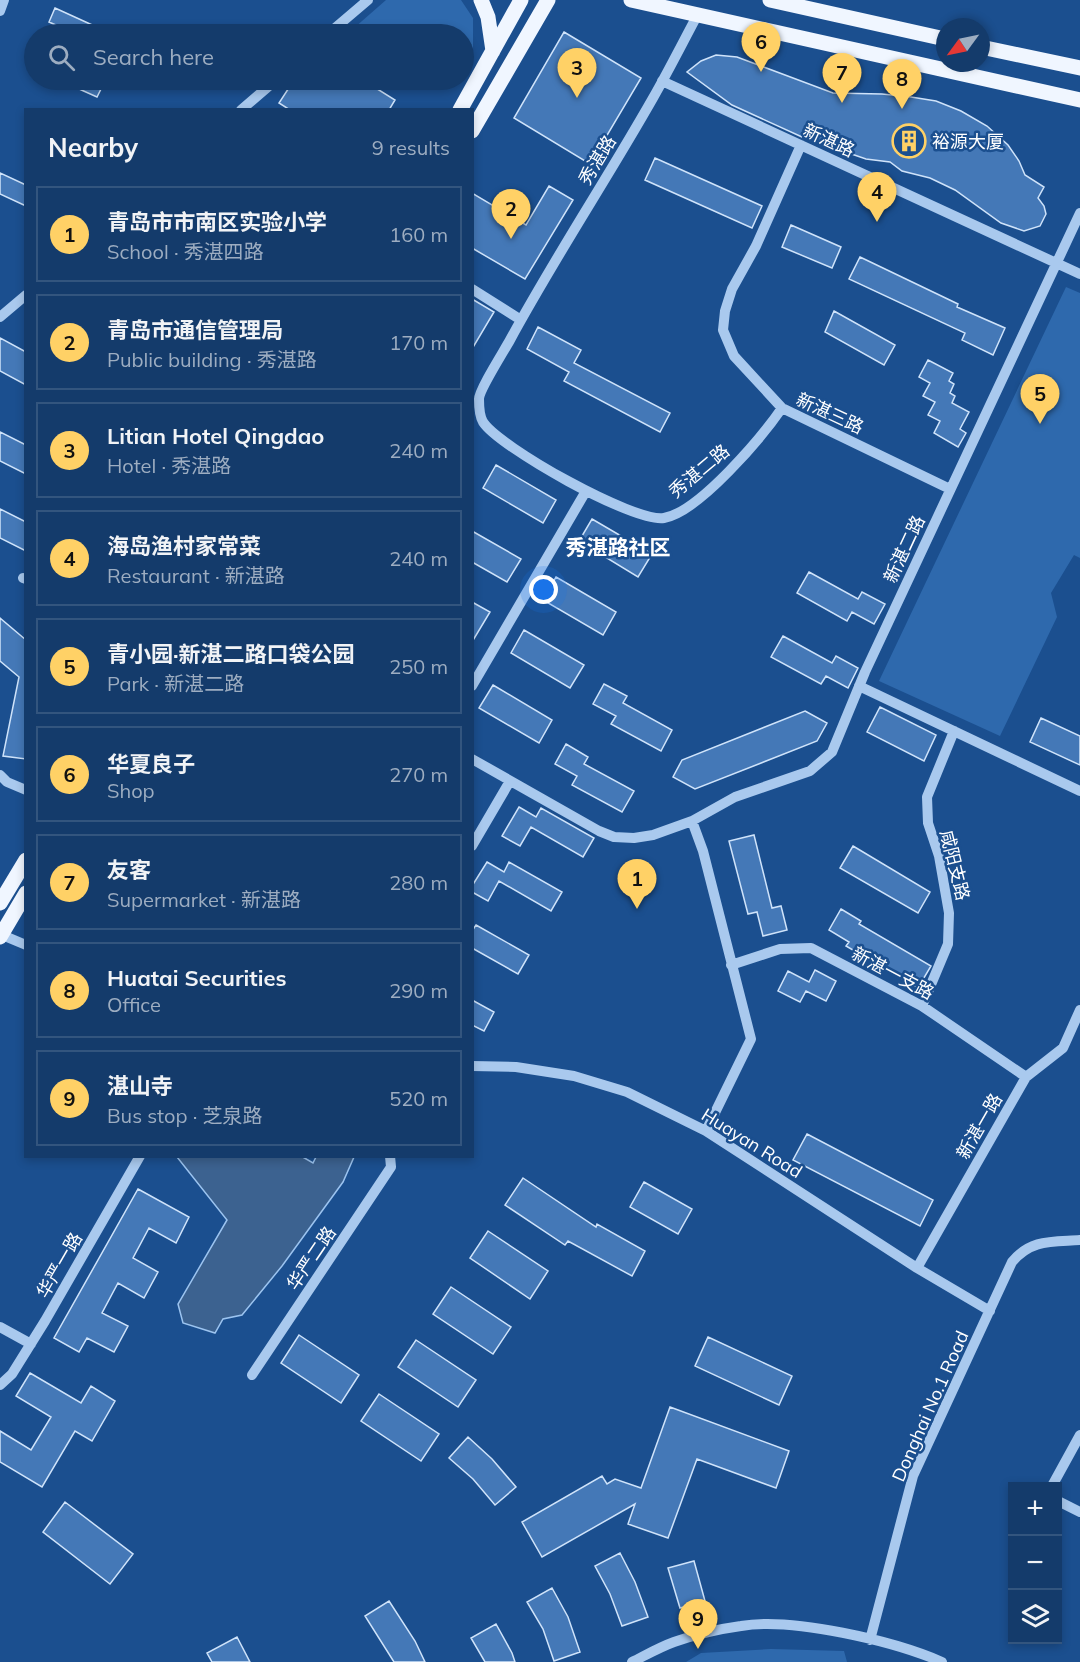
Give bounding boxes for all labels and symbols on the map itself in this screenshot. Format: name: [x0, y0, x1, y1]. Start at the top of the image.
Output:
north arrow: [936, 18, 990, 72]
pin: 6: [742, 22, 780, 72]
pin: 3: [558, 48, 596, 98]
pin: 7: [822, 54, 862, 103]
pin: 8: [882, 60, 922, 109]
street label: 新湛路: [800, 118, 858, 162]
building icon: 裕源大厦: [891, 123, 927, 159]
place label: 裕源大厦: [932, 130, 1004, 153]
street label: 秀湛路: [573, 131, 621, 189]
pin: 4: [858, 172, 896, 222]
pin: 2: [492, 190, 530, 239]
pin: 5: [1020, 374, 1060, 424]
street label: 新湛三路: [793, 387, 867, 439]
street label: 秀湛二路: [664, 439, 734, 503]
street label: 新湛二路: [878, 512, 930, 586]
district label: 秀湛路社区: [566, 534, 671, 560]
your location: [529, 575, 558, 604]
street label: 咸阳支路: [935, 827, 975, 903]
pin: 1: [618, 860, 656, 909]
street label: 新湛一支路: [848, 942, 938, 1004]
street label: 新湛一路: [951, 1089, 1007, 1163]
street label: Huayan Road: [697, 1103, 807, 1183]
street label: 华严二路: [281, 1222, 341, 1294]
street label: 华严一路: [31, 1228, 87, 1302]
street label: Donghai No.1 Road: [886, 1327, 974, 1485]
pin: 9: [678, 1600, 718, 1649]

